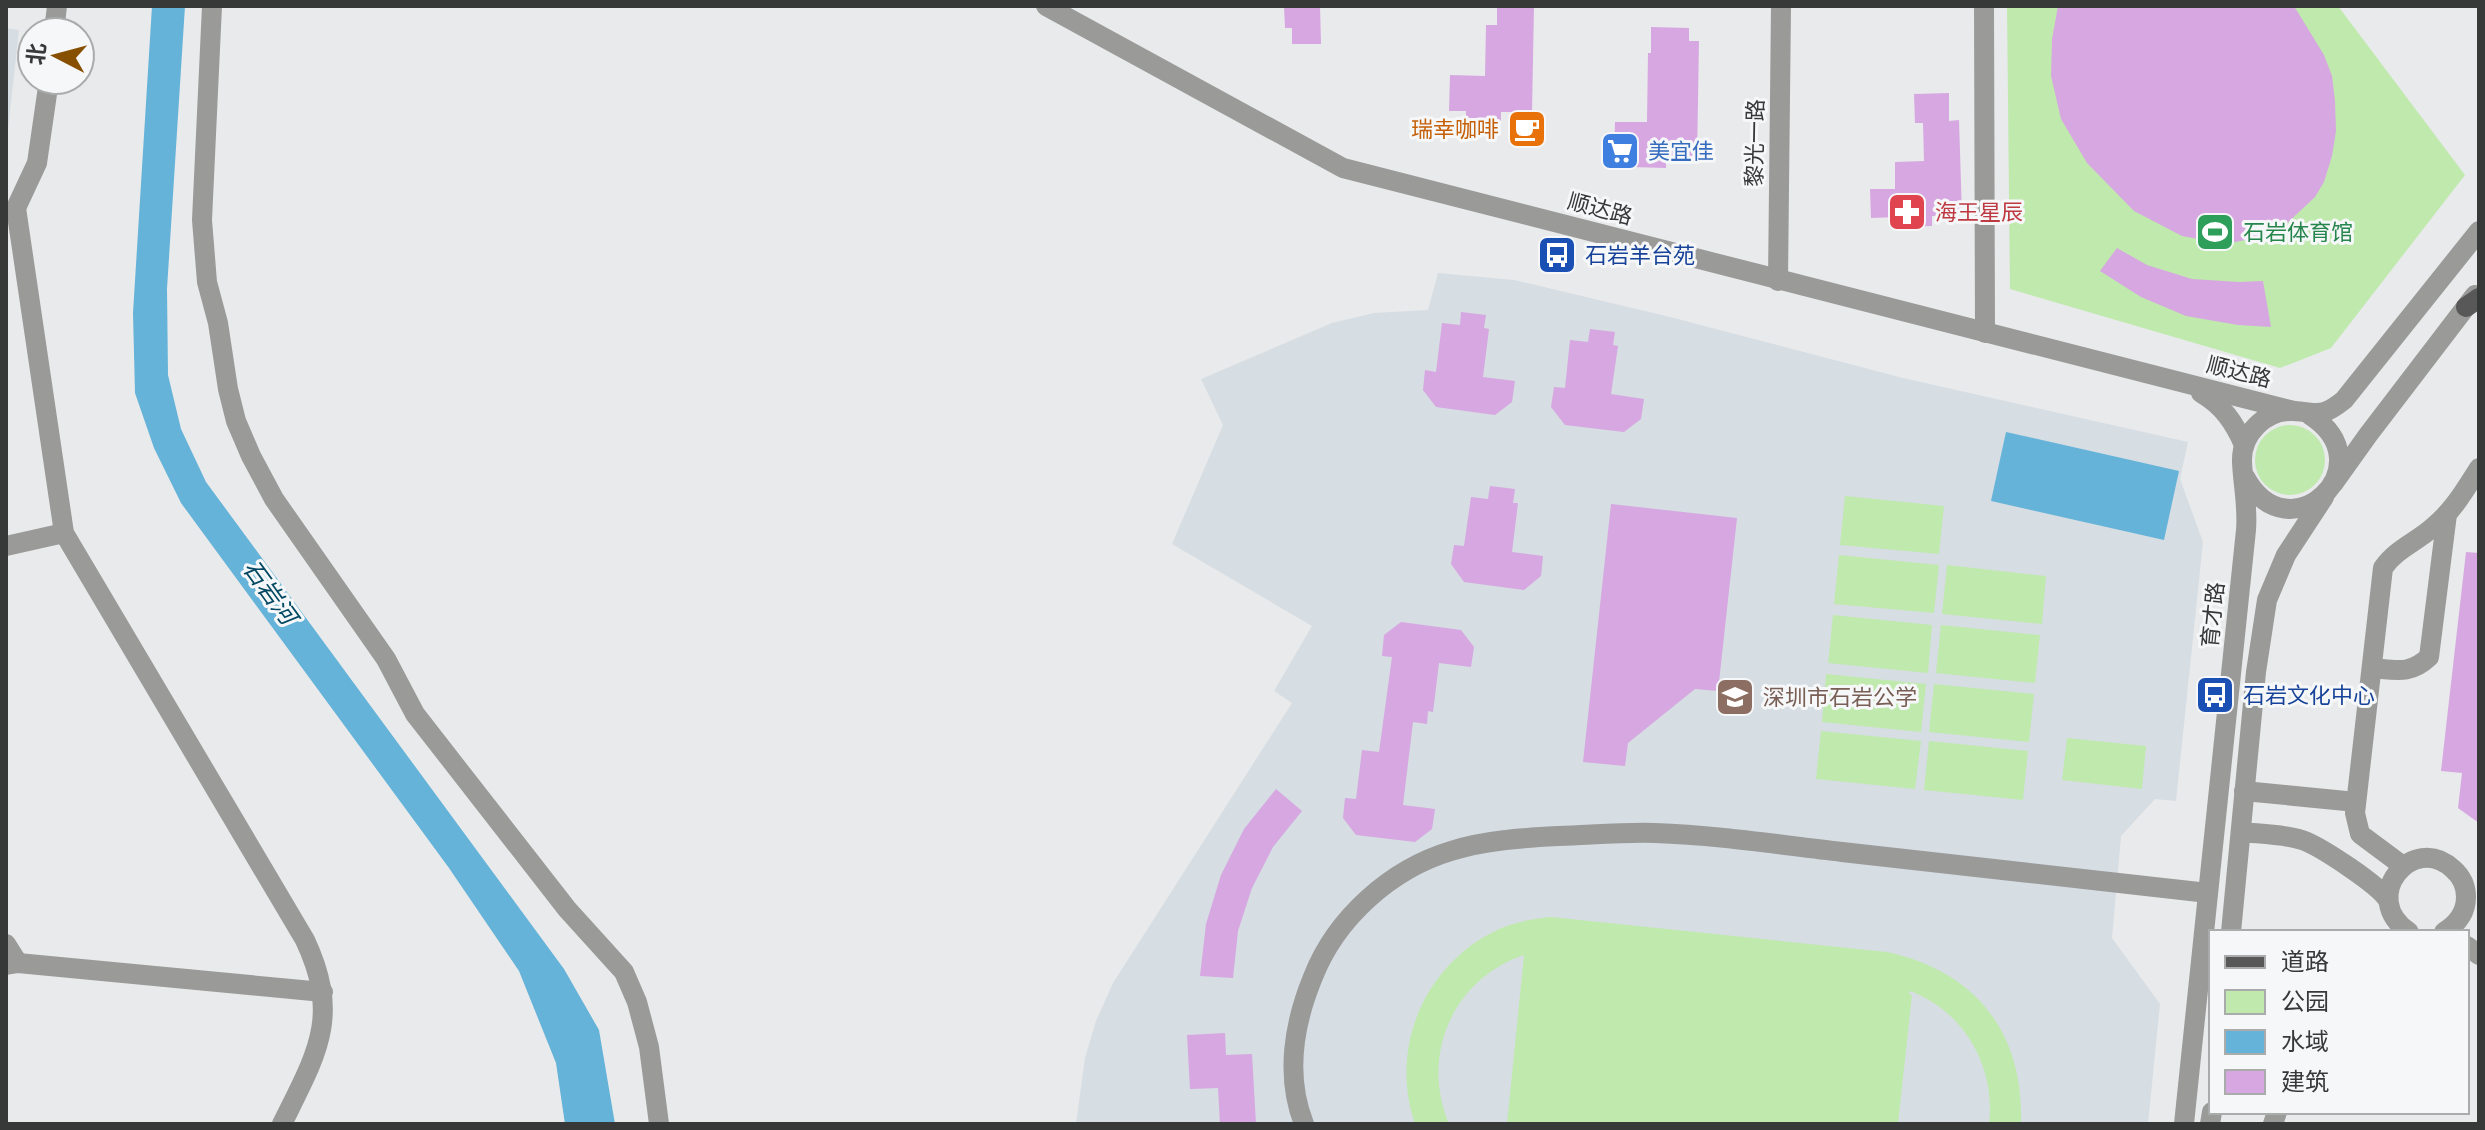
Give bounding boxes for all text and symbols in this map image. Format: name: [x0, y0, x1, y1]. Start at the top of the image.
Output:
north arrow: [16, 16, 96, 96]
text: 北: [23, 42, 50, 66]
street label: 黎光一路: [1742, 99, 1768, 187]
cafe icon: 瑞幸咖啡: [1506, 108, 1548, 150]
place label: 瑞幸咖啡: [1411, 117, 1499, 142]
supermarket icon: 美宜佳: [1599, 130, 1641, 172]
place label: 美宜佳: [1648, 139, 1714, 164]
street label: 顺达路: [1565, 188, 1635, 230]
pharmacy icon: 海王星辰: [1886, 191, 1928, 233]
place label: 海王星辰: [1935, 200, 2023, 225]
sports icon: 石岩体育馆: [2194, 211, 2236, 253]
place label: 石岩体育馆: [2243, 220, 2353, 245]
bus stop icon: 石岩羊台苑: [1536, 234, 1578, 276]
place label: 石岩羊台苑: [1585, 243, 1695, 268]
street label: 顺达路: [2204, 352, 2274, 392]
water label: 石岩河: [238, 555, 304, 632]
street label: 育才路: [2197, 581, 2229, 649]
bus stop icon: 石岩文化中心: [2194, 674, 2236, 716]
school or university icon: 深圳市石岩公学: [1714, 676, 1756, 718]
place label: 石岩文化中心: [2243, 683, 2375, 708]
place label: 深圳市石岩公学: [1763, 685, 1917, 710]
legend: [2209, 930, 2469, 1114]
text: 道路: [2281, 948, 2329, 975]
text: 公园: [2281, 988, 2329, 1015]
text: 水域: [2281, 1028, 2329, 1055]
text: 建筑: [2281, 1068, 2329, 1095]

